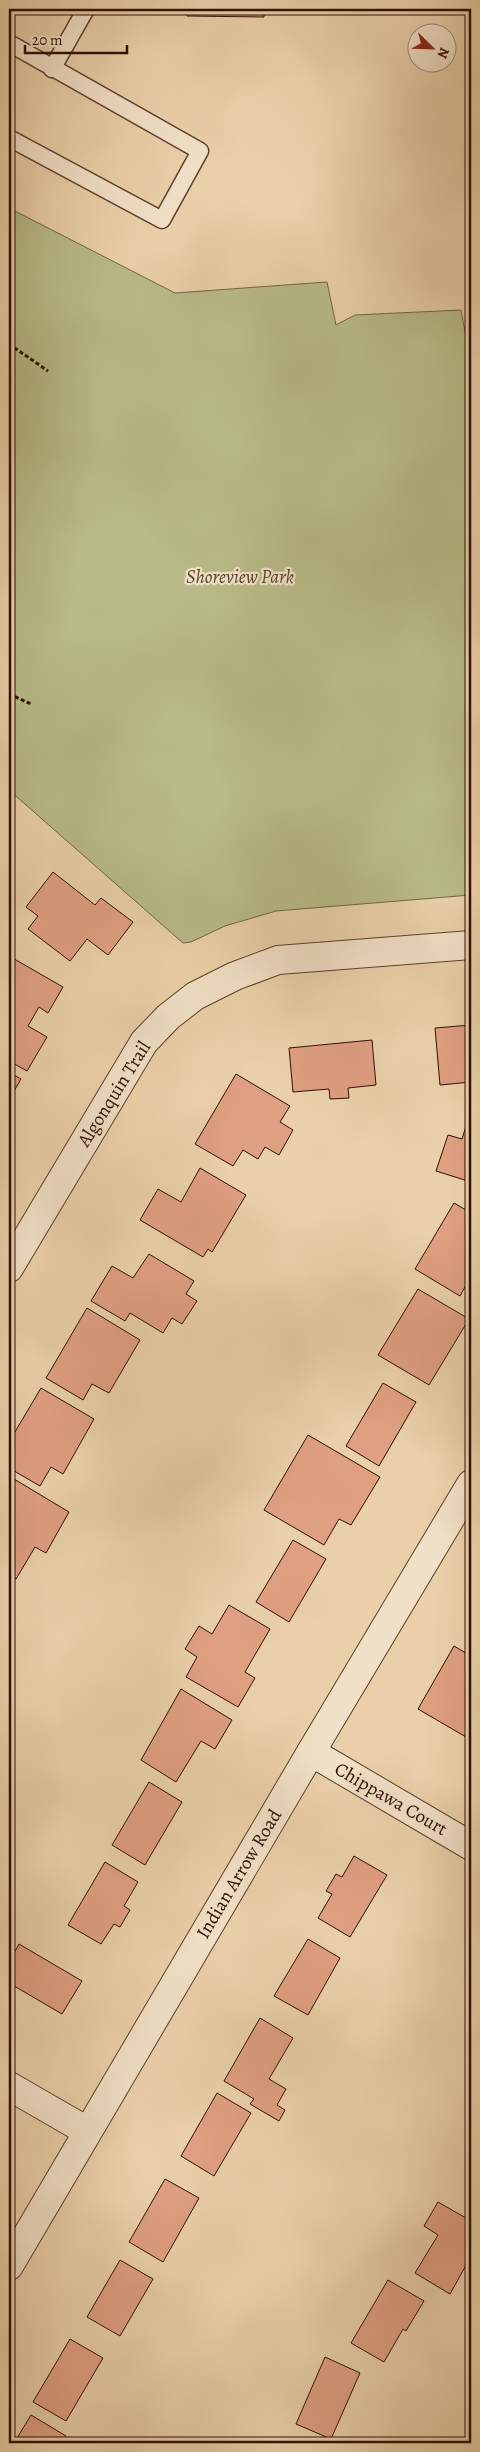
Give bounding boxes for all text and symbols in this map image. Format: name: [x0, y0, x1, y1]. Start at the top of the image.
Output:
scale bar: [25, 22, 128, 54]
north arrow: [408, 22, 458, 72]
text: 20 m: [32, 30, 63, 50]
text: N: [433, 44, 454, 61]
park label: Shoreview Park: [186, 564, 294, 590]
street label: Algonquin Trail: [71, 1036, 157, 1153]
street label: Chippawa Court: [330, 1756, 452, 1842]
street label: Indian Arrow Road: [190, 1804, 288, 1944]

